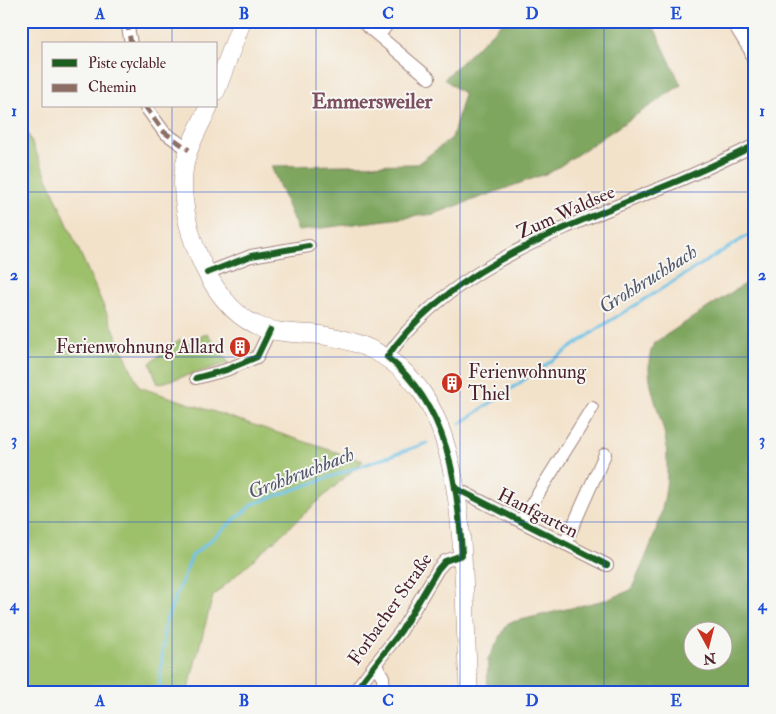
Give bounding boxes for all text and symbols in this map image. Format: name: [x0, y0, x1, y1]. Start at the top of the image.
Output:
text: A: [94, 4, 106, 24]
text: B: [239, 4, 249, 24]
text: C: [382, 4, 394, 24]
text: D: [525, 4, 539, 24]
text: E: [670, 4, 682, 24]
legend: [42, 42, 218, 108]
text: Piste cyclable: [88, 54, 166, 73]
text: Chemin: [88, 78, 137, 97]
district label: Emmersweiler: [312, 88, 433, 115]
text: 1: [11, 101, 17, 121]
text: 1: [759, 101, 765, 121]
street label: Zum Waldsee: [513, 180, 619, 244]
water label: Grohbruchbach: [594, 239, 702, 319]
text: 2: [10, 265, 18, 285]
text: 2: [758, 265, 766, 285]
place label: Ferienwohnung Allard: [56, 335, 225, 359]
building icon: Ferienwohnung Allard: [228, 335, 252, 359]
place label: Ferienwohnung Thiel: [468, 360, 587, 406]
building icon: Ferienwohnung Thiel: [440, 371, 464, 395]
text: 3: [11, 430, 17, 450]
text: 3: [759, 430, 765, 450]
water label: Grohbruchbach: [245, 441, 357, 505]
street label: Hanfgarten: [494, 482, 583, 544]
street label: Forbacher Straße: [343, 548, 438, 670]
text: 4: [9, 595, 20, 615]
text: 4: [757, 595, 768, 615]
north arrow: [684, 622, 734, 672]
text: N: [702, 649, 718, 668]
text: A: [94, 691, 106, 711]
text: B: [239, 691, 249, 711]
text: C: [382, 691, 394, 711]
text: D: [525, 691, 539, 711]
text: E: [670, 691, 682, 711]

